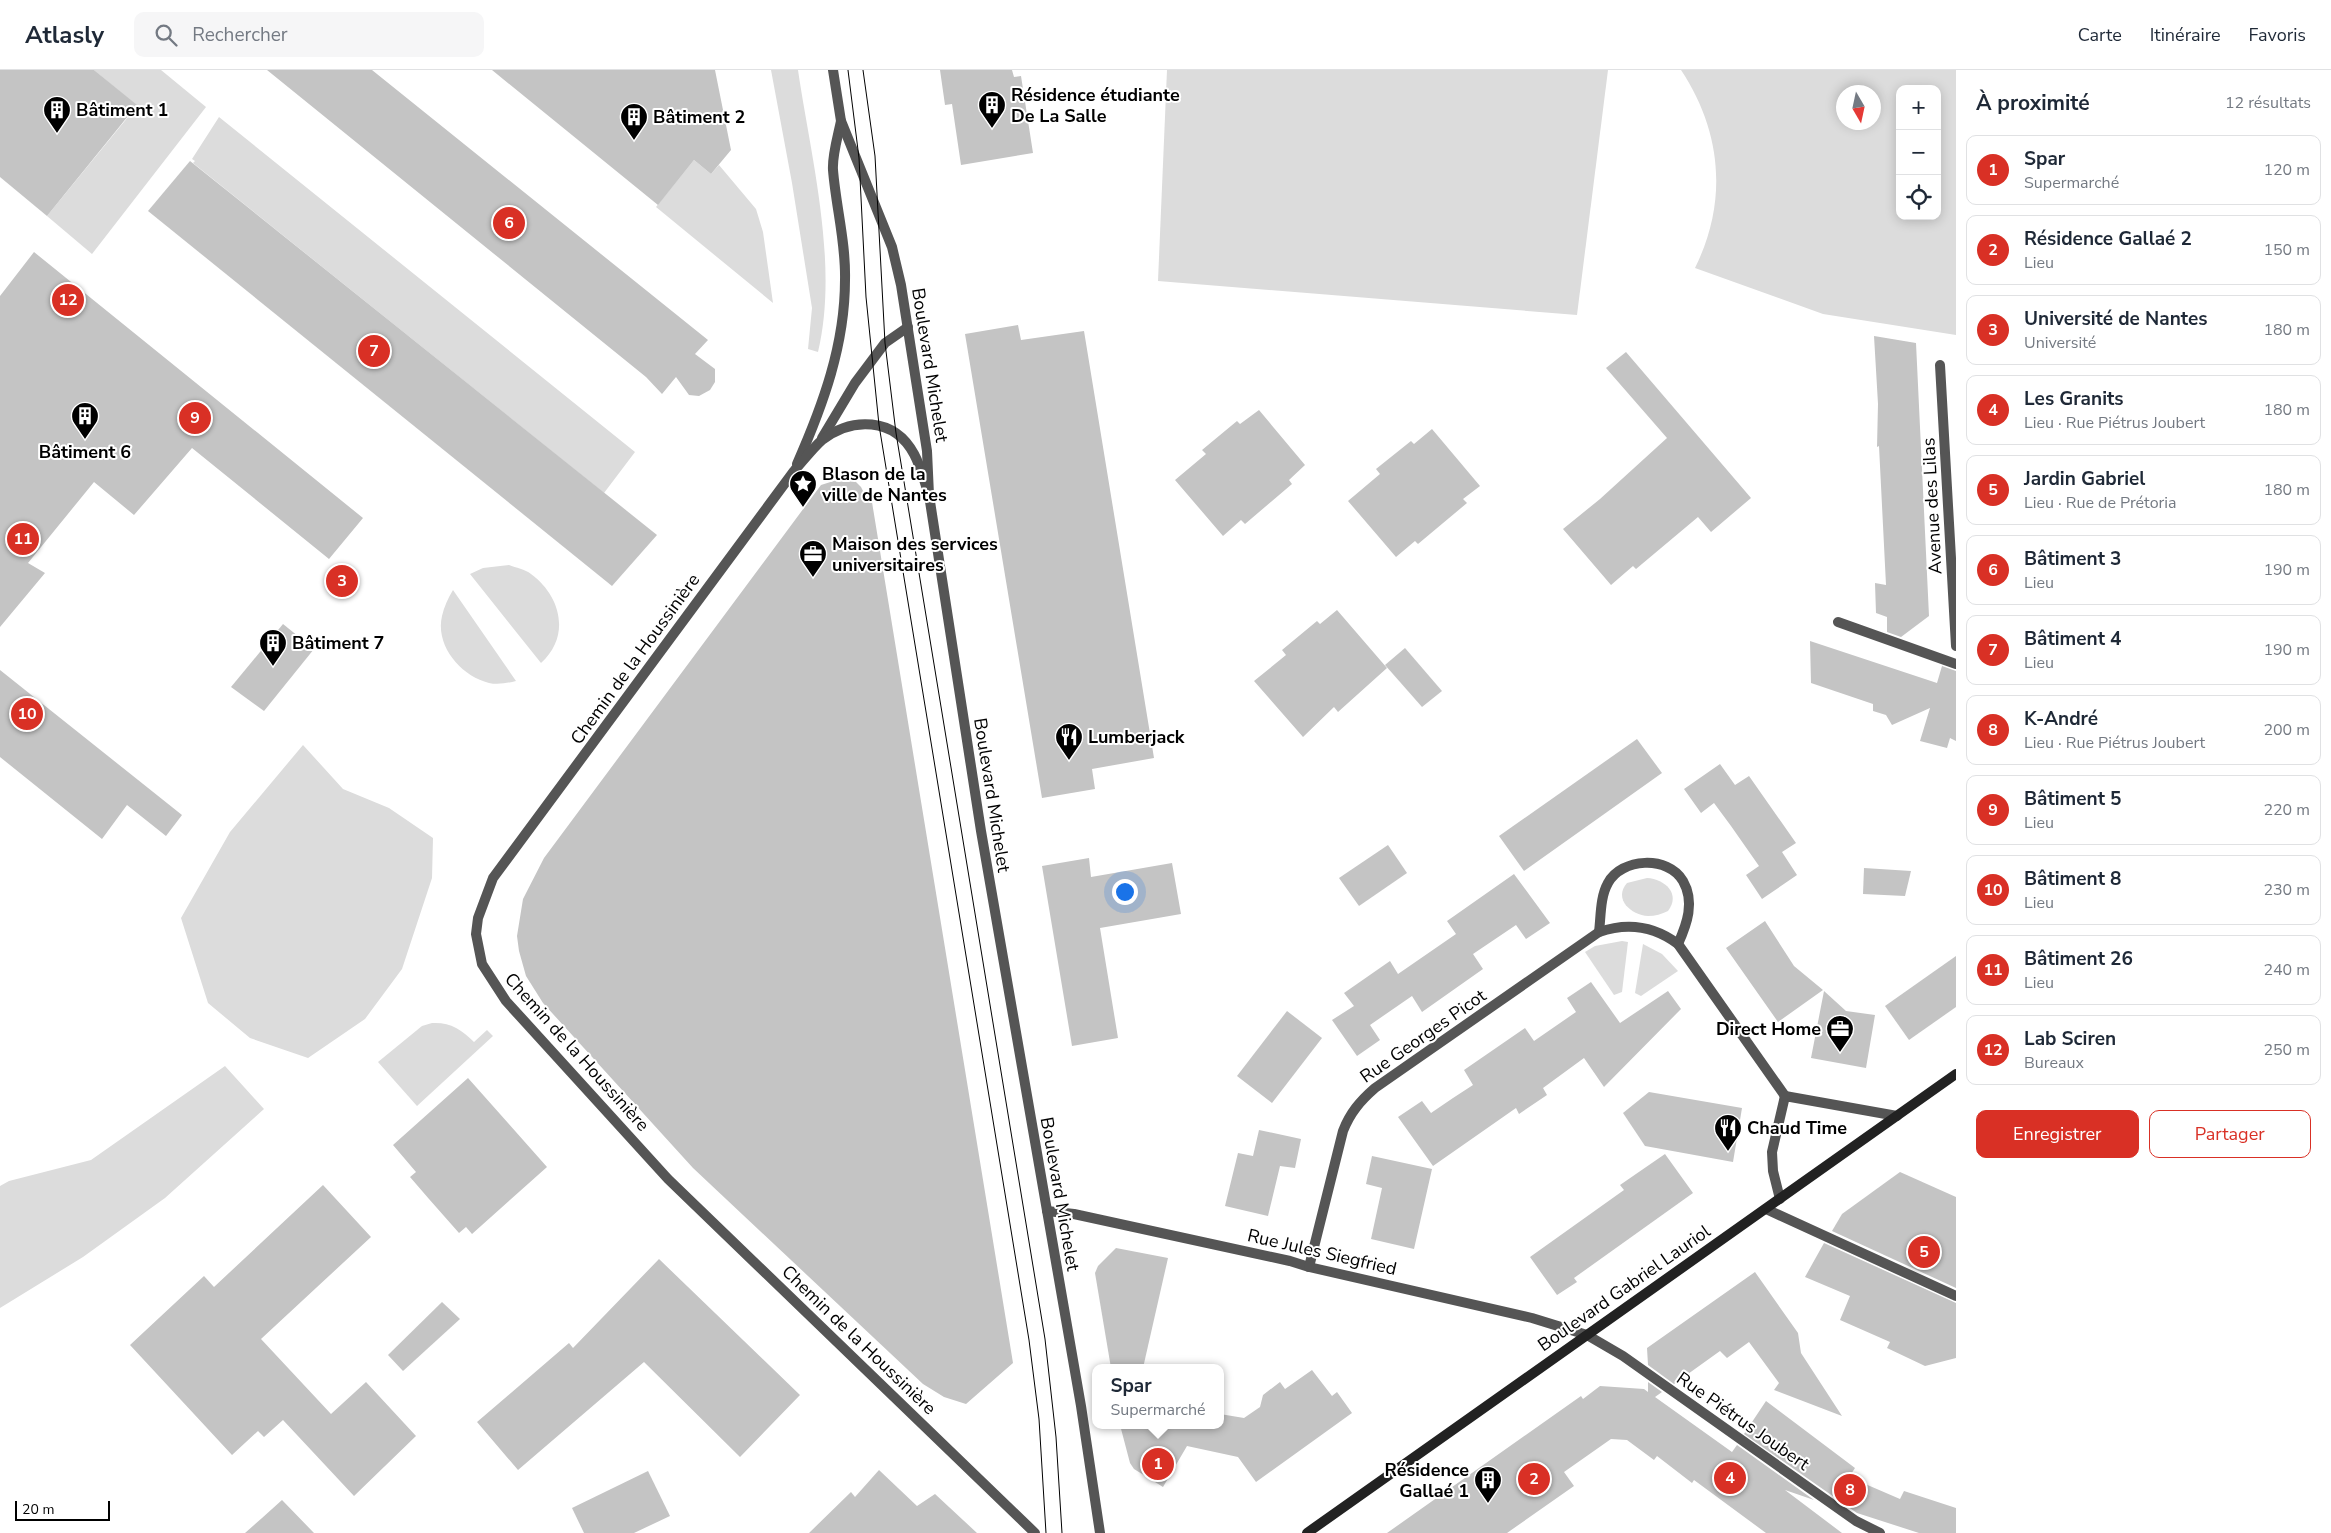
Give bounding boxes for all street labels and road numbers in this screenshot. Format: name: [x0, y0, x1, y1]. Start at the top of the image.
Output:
street label: Boulevard Michelet: [906, 286, 954, 445]
street label: Avenue des Lilas: [1916, 437, 1948, 575]
street label: Chemin de la Houssinière: [565, 569, 705, 749]
street label: Boulevard Michelet: [968, 716, 1016, 875]
street label: Chemin de la Houssinière: [499, 968, 655, 1136]
street label: Rue Georges Picot: [1355, 983, 1491, 1088]
street label: Boulevard Michelet: [1035, 1115, 1085, 1274]
street label: Boulevard Gabriel Lauriol: [1533, 1219, 1716, 1357]
street label: Rue Jules Siegfried: [1245, 1223, 1399, 1281]
street label: Chemin de la Houssinière: [777, 1260, 941, 1420]
street label: Rue Piétrus Joubert: [1672, 1366, 1815, 1476]

